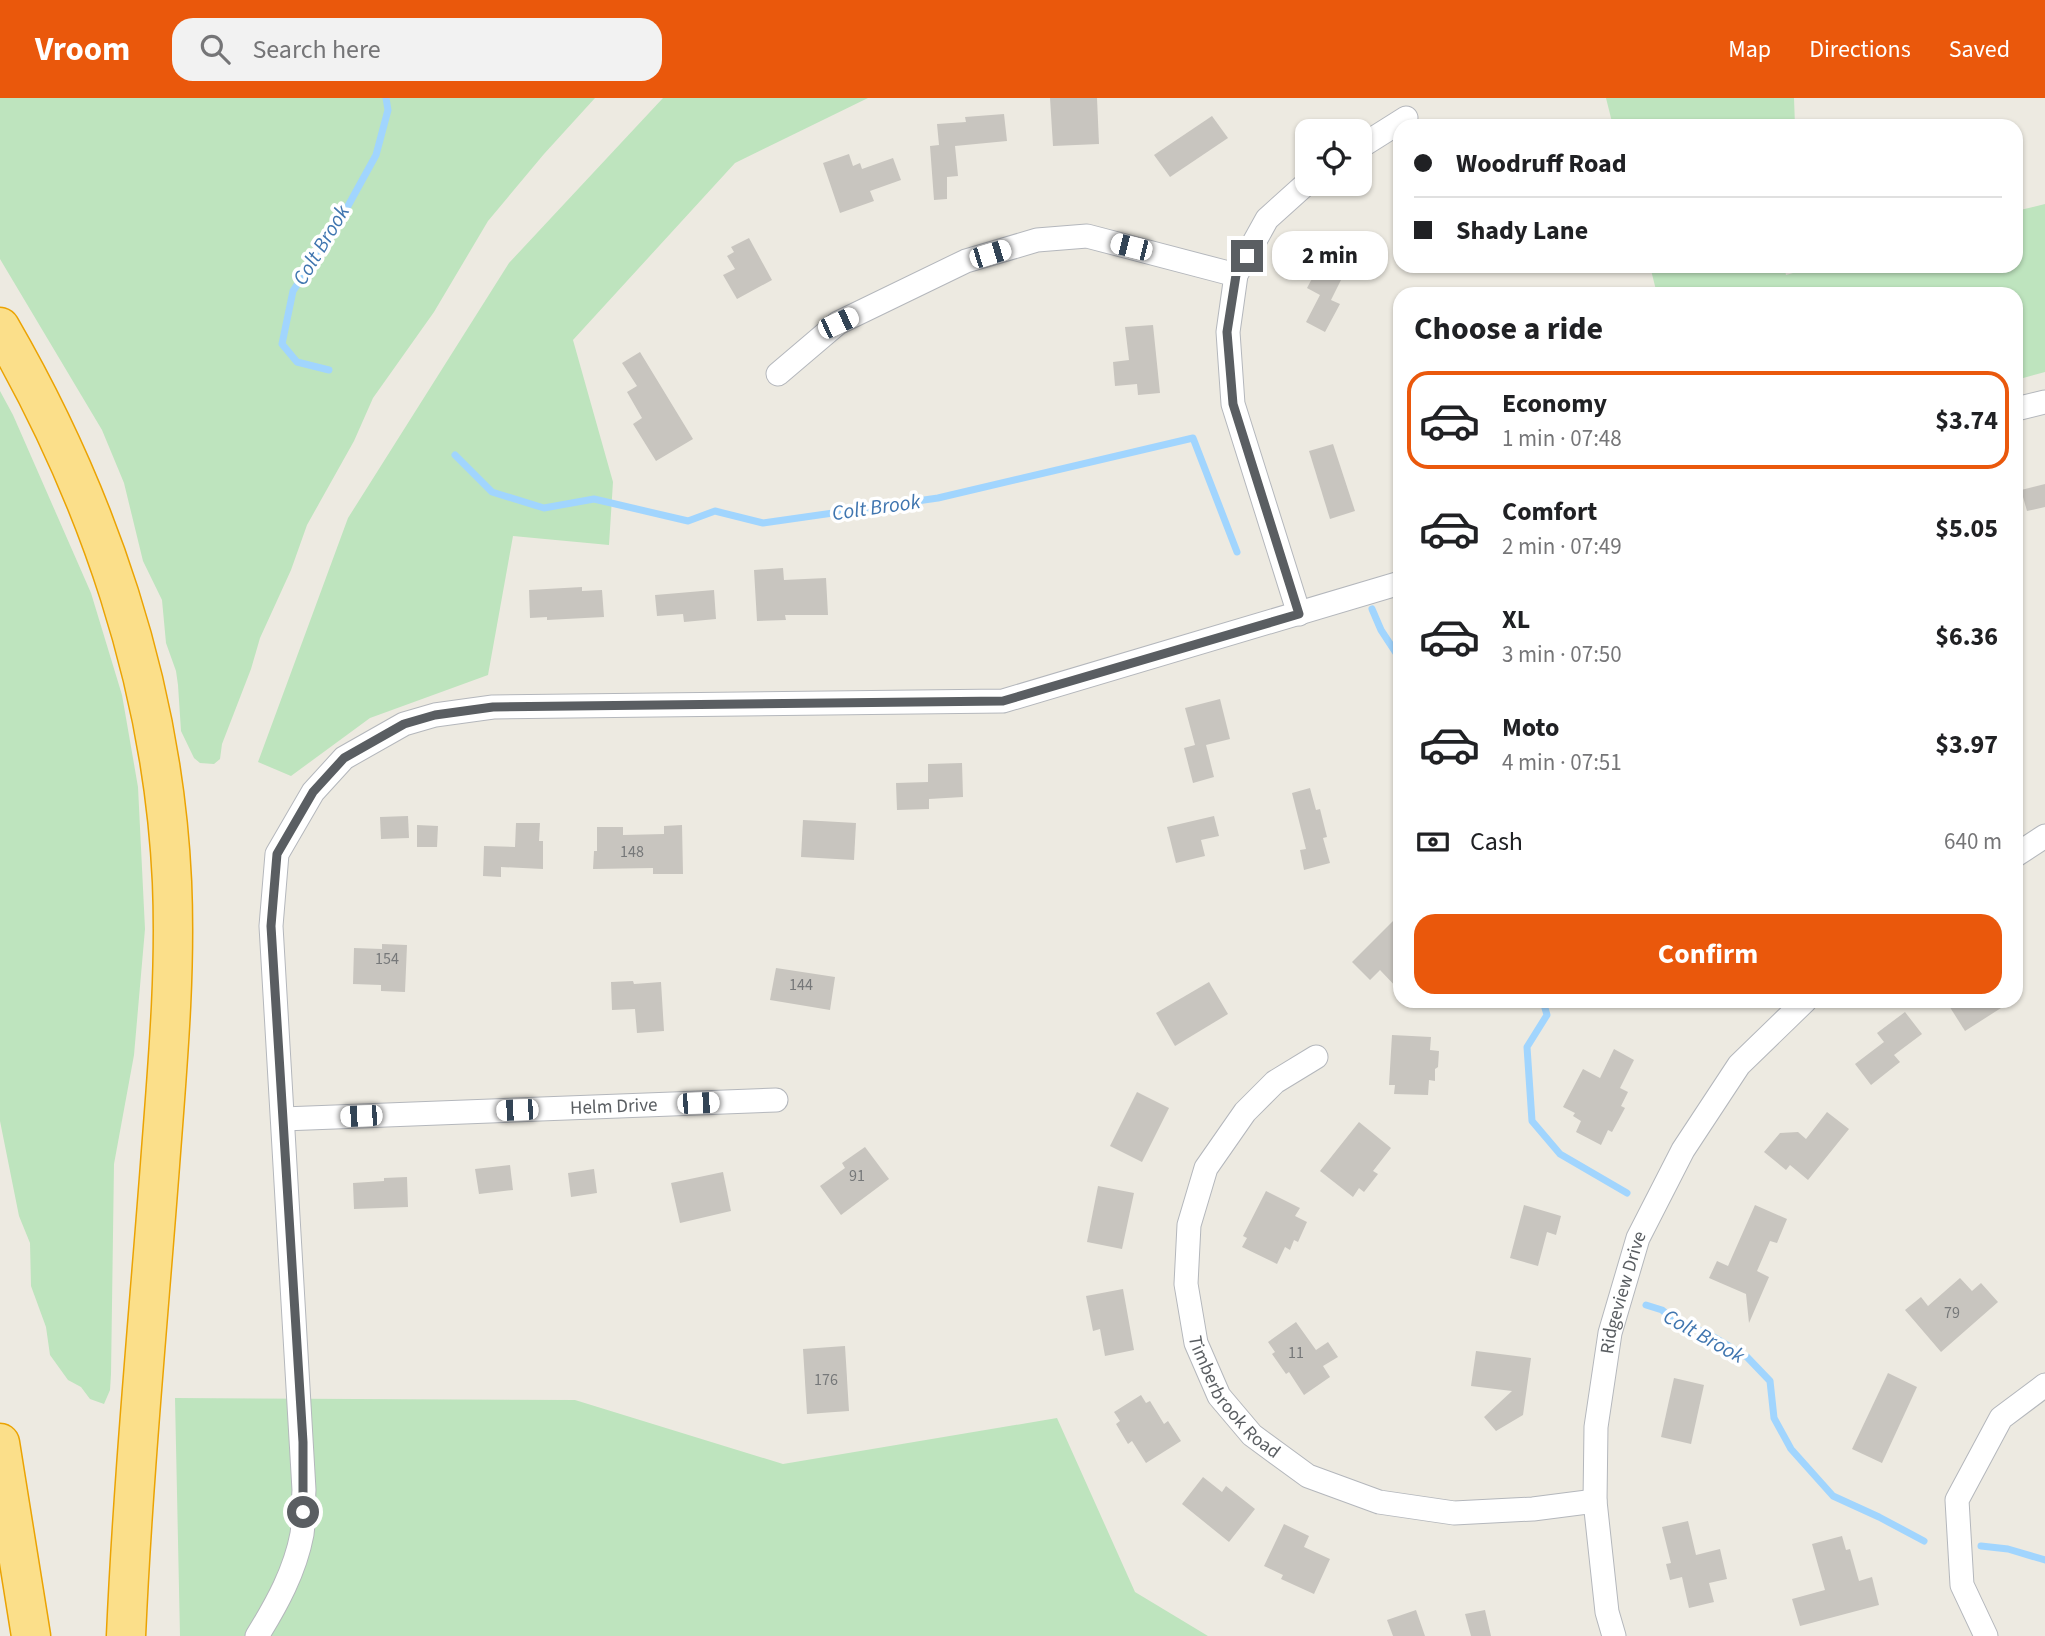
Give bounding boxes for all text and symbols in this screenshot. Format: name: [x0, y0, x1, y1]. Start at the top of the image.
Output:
search box: [172, 18, 662, 81]
text: Vroom: [35, 26, 130, 73]
icon: search: [196, 30, 234, 68]
text: Search here: [252, 31, 381, 68]
text: Map: [1728, 32, 1771, 67]
text: Directions: [1809, 32, 1911, 67]
text: Saved: [1949, 32, 2010, 67]
map controls: [1295, 119, 1372, 196]
button: locate: [1295, 119, 1372, 196]
text: Woodruff Road: [1456, 145, 1627, 182]
water label: Colt Brook: [285, 198, 357, 291]
text: Shady Lane: [1456, 212, 1588, 249]
car: [1109, 232, 1154, 262]
callout: 2 min: [1272, 232, 1387, 280]
car: [967, 238, 1014, 270]
text: 2 min: [1302, 239, 1358, 272]
route end: [1231, 240, 1263, 272]
car: [815, 305, 862, 341]
text: Choose a ride: [1414, 306, 1603, 352]
text: Economy: [1502, 385, 1607, 422]
icon: car: [1418, 389, 1481, 452]
text: $3.74: [1935, 402, 1998, 439]
text: 1 min · 07:48: [1502, 422, 1622, 455]
water label: Colt Brook: [830, 486, 923, 528]
text: Comfort: [1502, 493, 1597, 530]
icon: car: [1418, 497, 1481, 560]
text: $5.05: [1935, 510, 1998, 547]
text: 2 min · 07:49: [1502, 530, 1622, 563]
text: XL: [1502, 601, 1530, 638]
icon: car: [1418, 605, 1481, 668]
text: $6.36: [1935, 618, 1998, 655]
text: 3 min · 07:50: [1502, 638, 1622, 671]
text: Moto: [1502, 709, 1559, 746]
icon: car: [1418, 713, 1481, 776]
text: $3.97: [1935, 726, 1998, 763]
text: 4 min · 07:51: [1502, 746, 1622, 779]
icon: cash: [1414, 823, 1452, 861]
text: Cash: [1470, 823, 1523, 860]
text: 640 m: [1944, 825, 2002, 858]
house number: 148: [620, 841, 644, 863]
button: Confirm: [1414, 914, 2002, 994]
house number: 154: [375, 948, 399, 970]
house number: 144: [789, 974, 813, 996]
street label: Helm Drive: [570, 1091, 658, 1121]
car: [677, 1092, 720, 1114]
car: [496, 1099, 539, 1121]
car: [340, 1105, 383, 1127]
house number: 91: [849, 1165, 865, 1187]
street label: Ridgeview Drive: [1594, 1226, 1653, 1356]
water label: Colt Brook: [1658, 1301, 1751, 1371]
house number: 79: [1944, 1302, 1960, 1324]
street label: Timberbrook Road: [1181, 1333, 1286, 1465]
house number: 11: [1288, 1342, 1304, 1364]
house number: 176: [814, 1369, 838, 1391]
route start: [287, 1496, 319, 1528]

